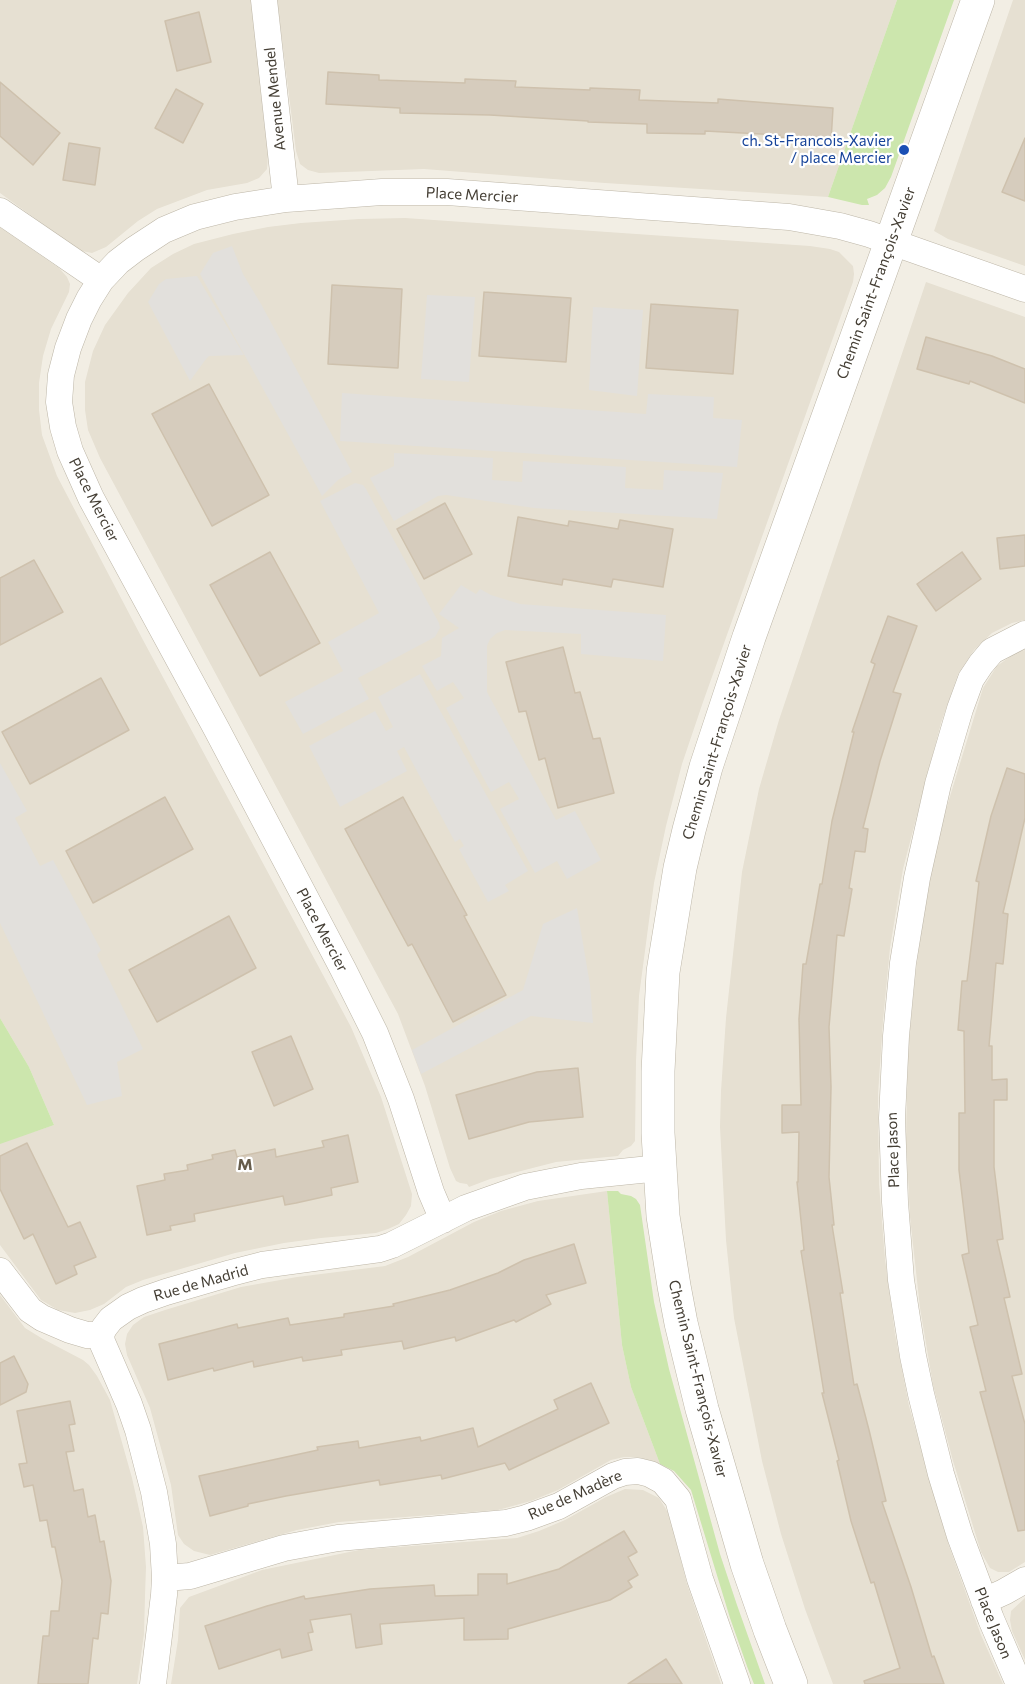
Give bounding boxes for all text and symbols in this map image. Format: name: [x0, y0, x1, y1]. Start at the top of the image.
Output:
street label: Avenue Mendel: [261, 46, 289, 152]
place label: ch. St-Francois-Xavier / place Mercier: [742, 132, 892, 167]
marker: ch. St-Francois-Xavier / place Mercier: [897, 143, 911, 157]
street label: Place Mercier: [425, 184, 519, 206]
street label: Chemin Saint-François-Xavier: [833, 184, 919, 382]
street label: Place Mercier: [65, 455, 123, 545]
street label: Chemin Saint-François-Xavier: [679, 642, 755, 842]
street label: Place Mercier: [292, 885, 352, 975]
street label: Place Jason: [883, 1112, 903, 1188]
district label: M: [237, 1155, 253, 1175]
street label: Rue de Madrid: [152, 1261, 250, 1305]
street label: Chemin Saint-François-Xavier: [665, 1278, 731, 1480]
street label: Rue de Madère: [525, 1466, 625, 1524]
street label: Place Jason: [970, 1584, 1016, 1662]

